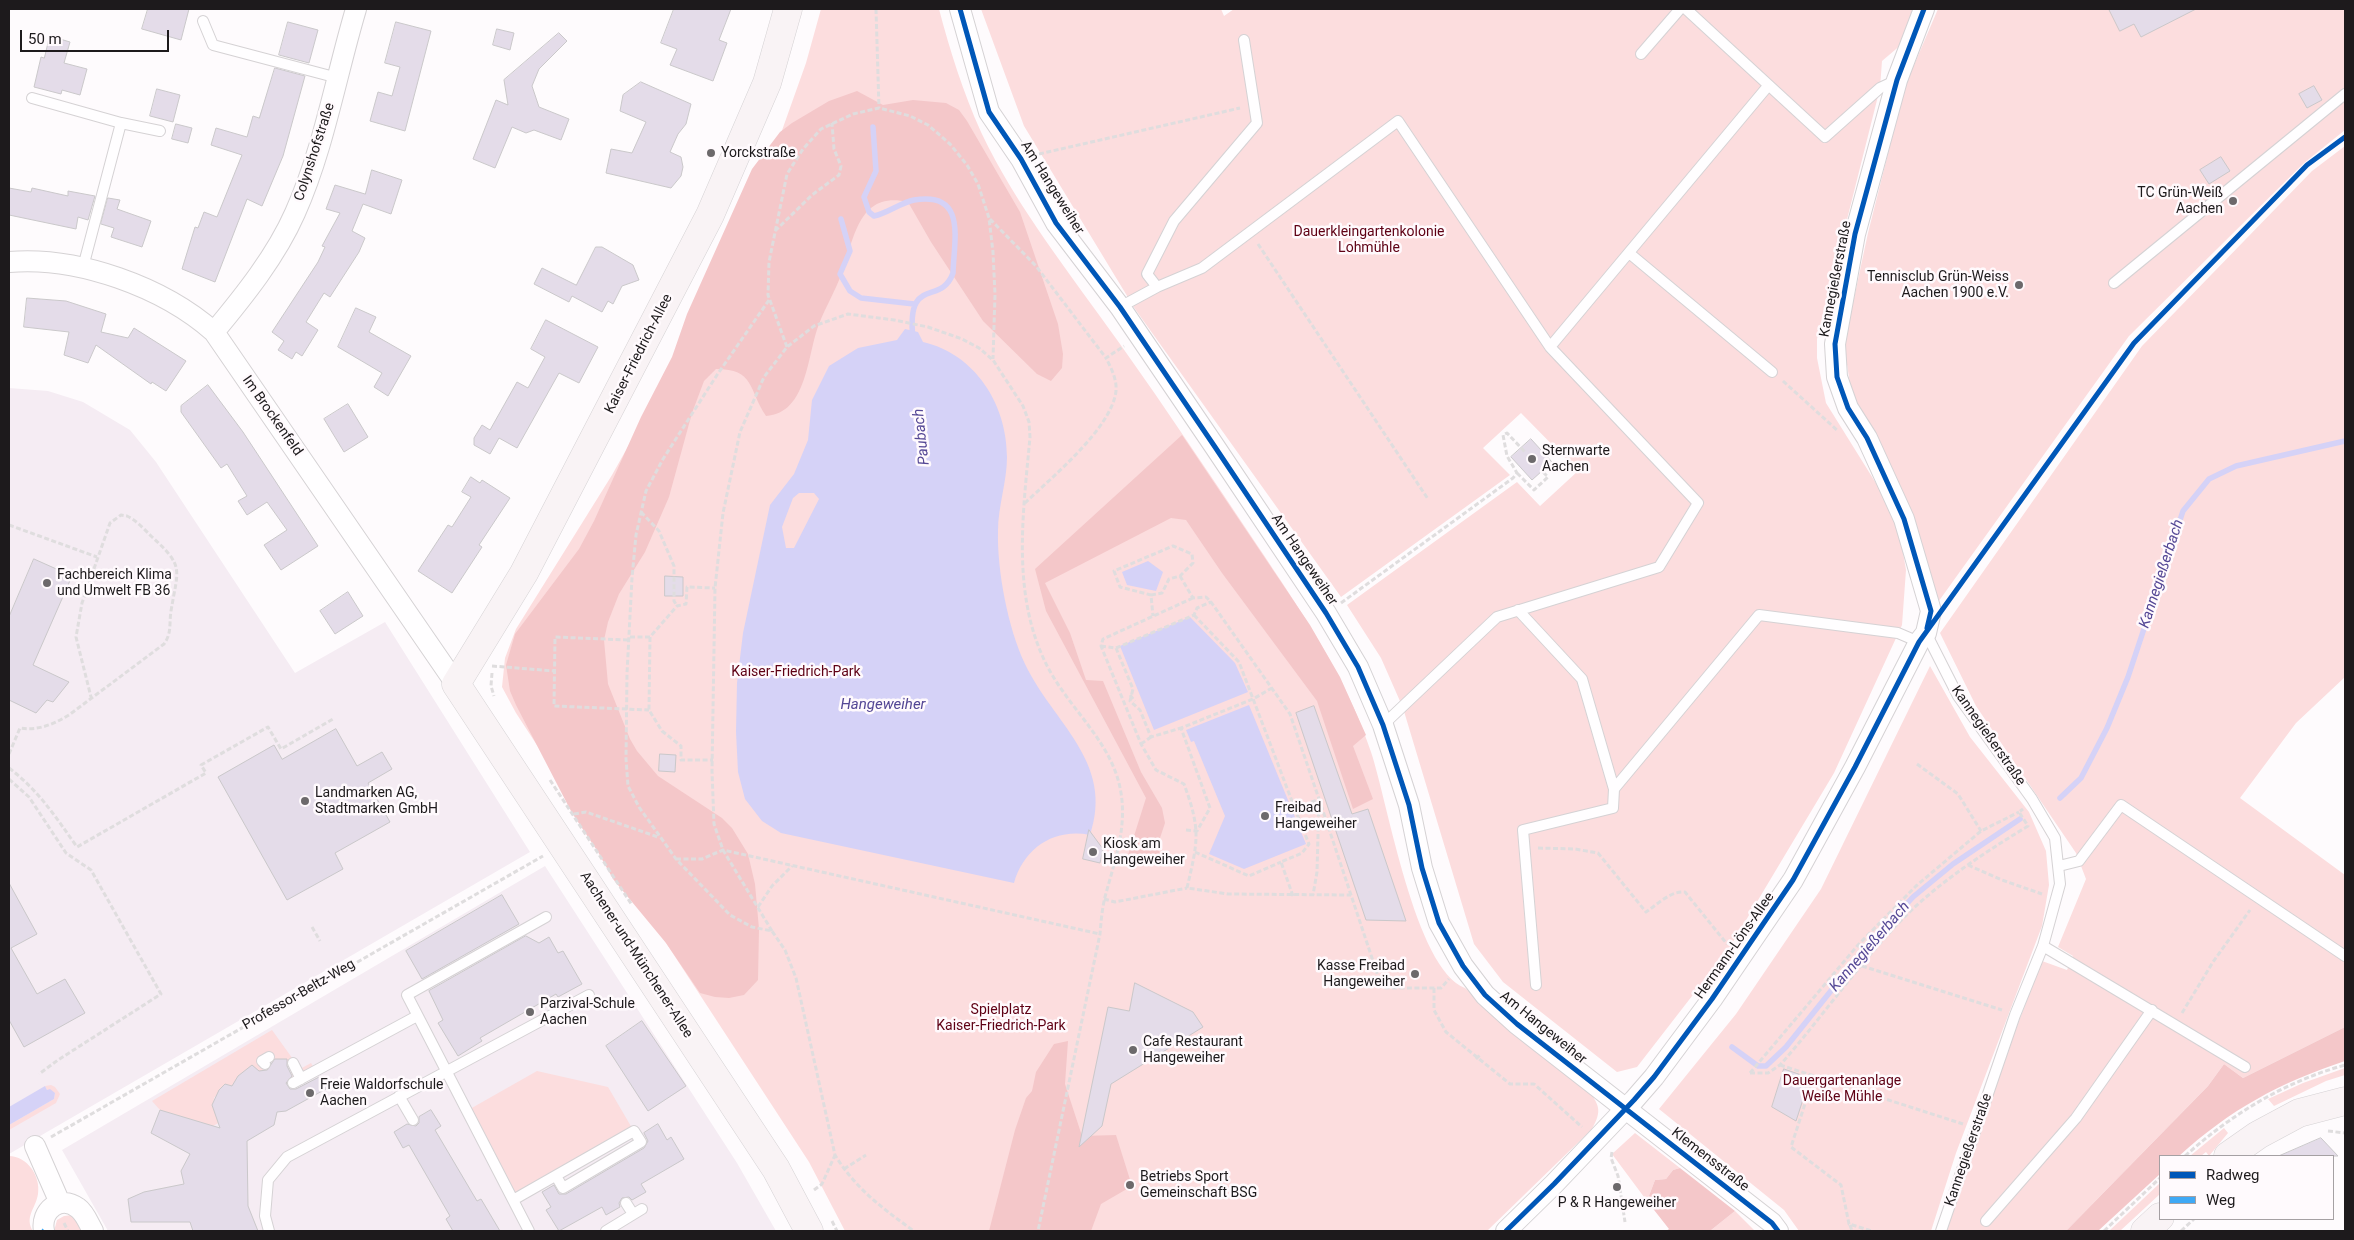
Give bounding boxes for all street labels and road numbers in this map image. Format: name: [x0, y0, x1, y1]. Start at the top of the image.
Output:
street label: Colynshofstraße: [291, 101, 339, 203]
street label: Am Hangeweiher: [1017, 138, 1087, 238]
street label: Kannegießerstraße: [1816, 219, 1856, 339]
street label: Kaiser-Friedrich-Allee: [602, 291, 676, 417]
street label: Im Brockenfeld: [238, 373, 306, 459]
street label: Am Hangeweiher: [1267, 511, 1341, 609]
street label: Kannegießerstraße: [1947, 683, 2029, 789]
street label: Aachener-und-Münchener-Allee: [576, 869, 696, 1041]
street label: Hermann-Löns-Allee: [1692, 889, 1778, 1003]
street label: Professor-Beltz-Weg: [240, 956, 358, 1034]
street label: Am Hangeweiher: [1496, 988, 1590, 1068]
street label: Kannegießerstraße: [1942, 1091, 1996, 1209]
street label: Klemensstraße: [1668, 1124, 1752, 1196]

